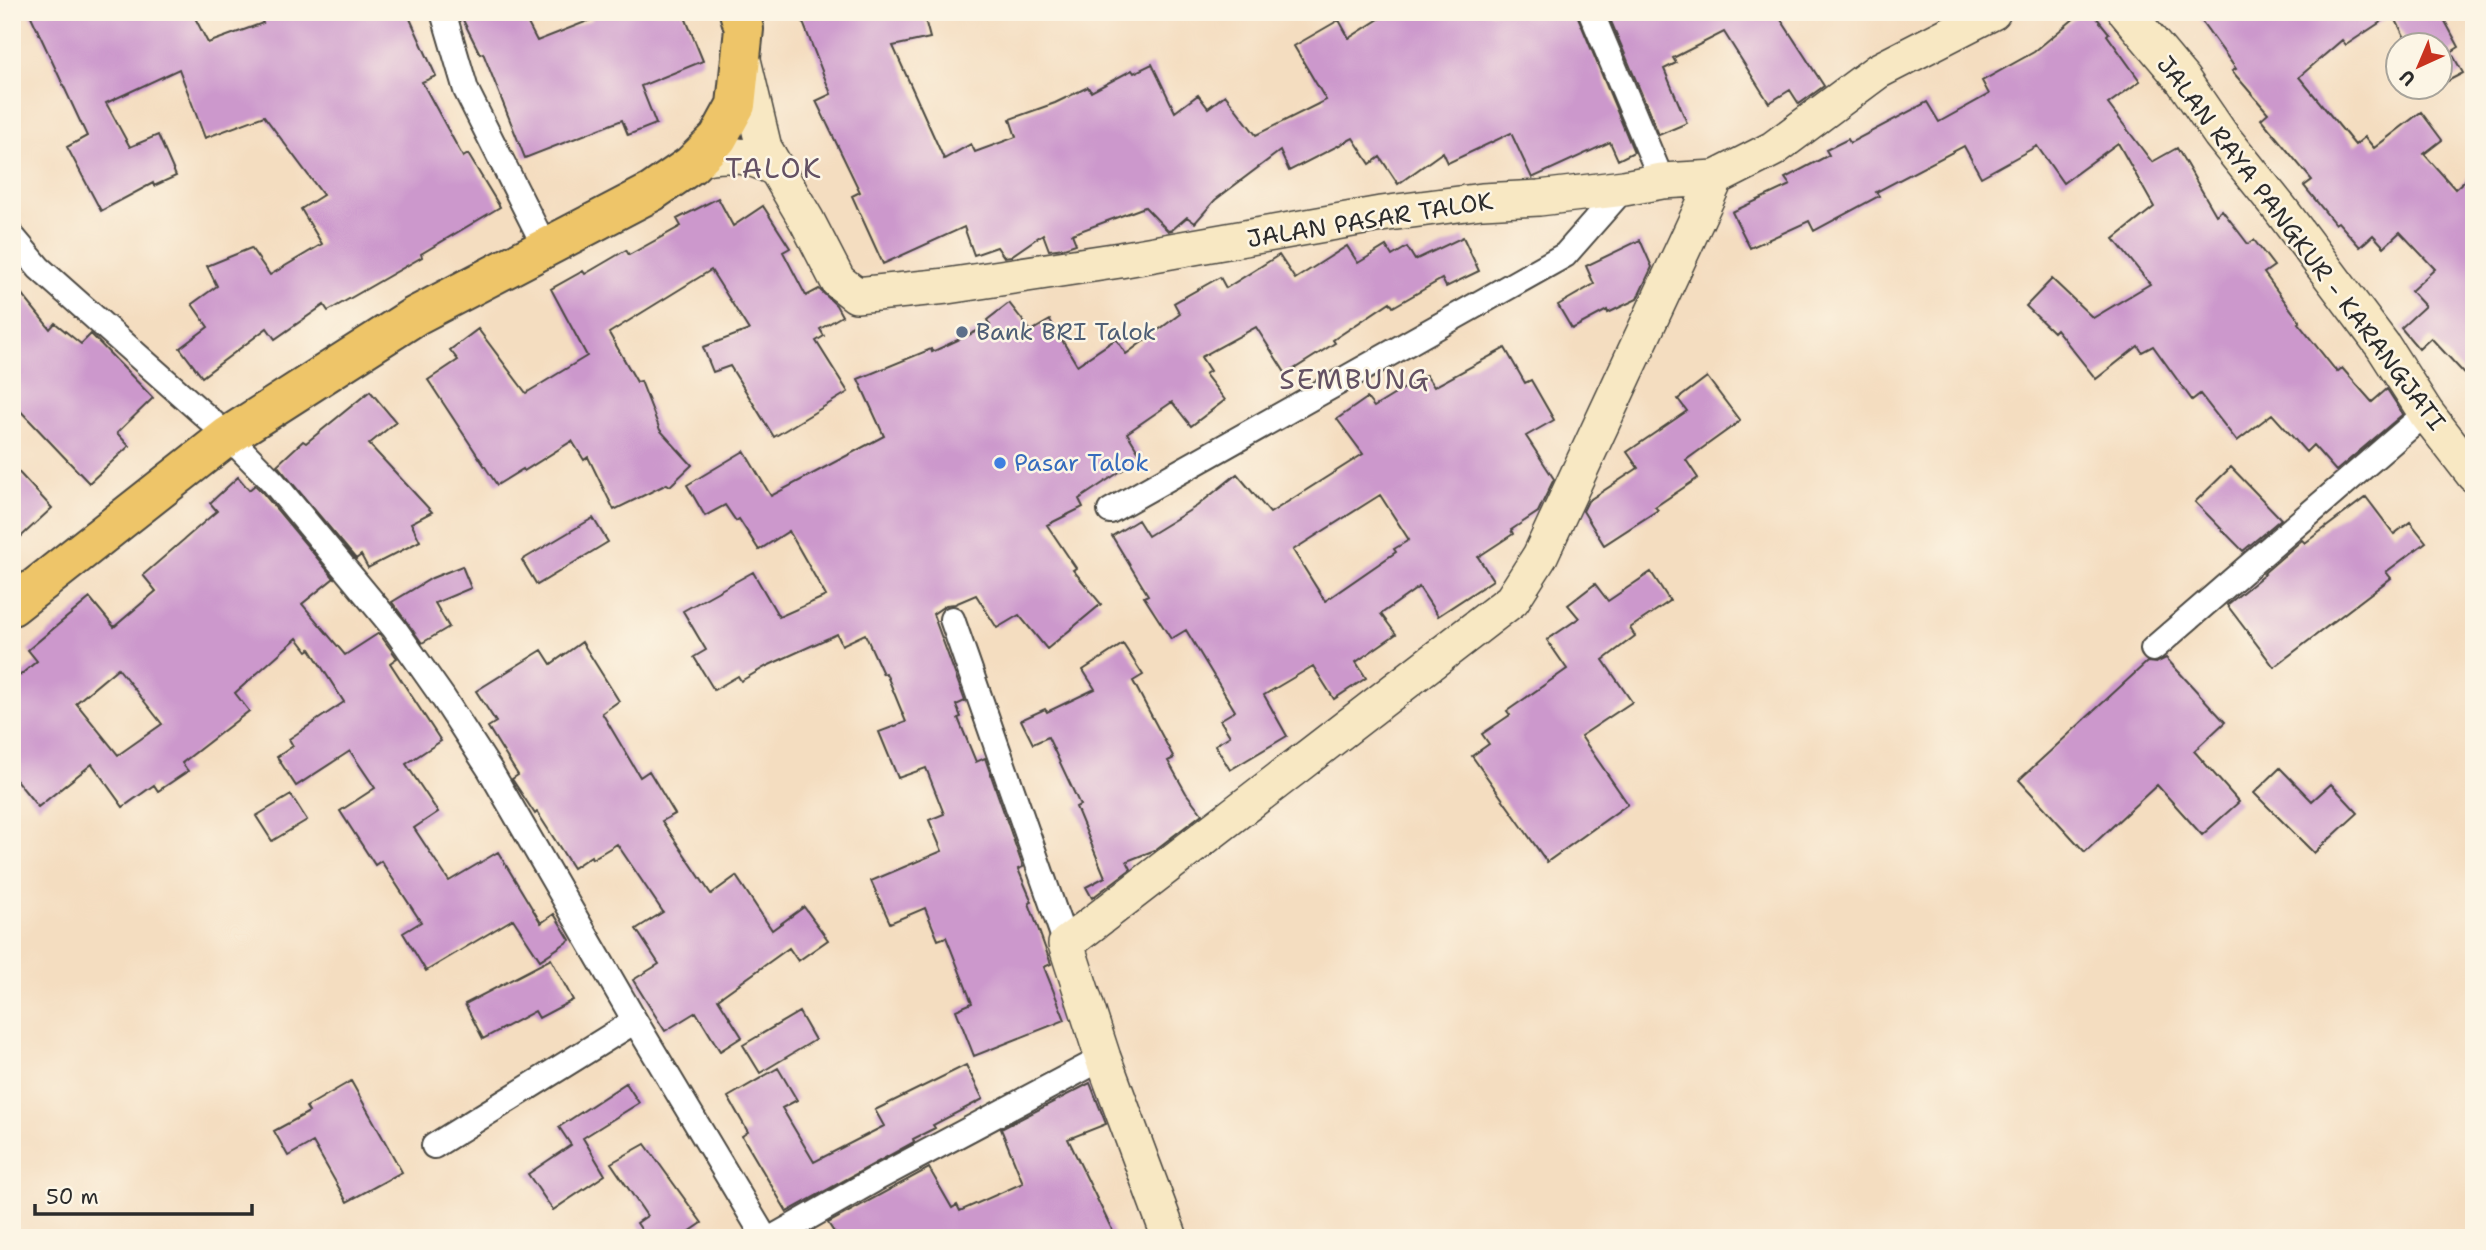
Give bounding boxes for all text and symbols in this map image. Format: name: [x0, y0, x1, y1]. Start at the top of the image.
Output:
north arrow: [2384, 32, 2454, 102]
street label: JALAN RAYA PANGKUR - KARANGJATI: [2151, 50, 2451, 436]
district label: TALOK: [725, 149, 823, 187]
street label: JALAN PASAR TALOK: [1245, 185, 1496, 255]
place label: Bank BRI Talok: [976, 316, 1156, 348]
marker: Bank BRI Talok: [954, 324, 970, 340]
district label: SEMBUNG: [1279, 360, 1431, 398]
place label: Pasar Talok: [1014, 447, 1149, 479]
marker: Pasar Talok: [992, 455, 1008, 471]
scale bar: [35, 1173, 252, 1217]
text: 50 m: [46, 1183, 99, 1211]

